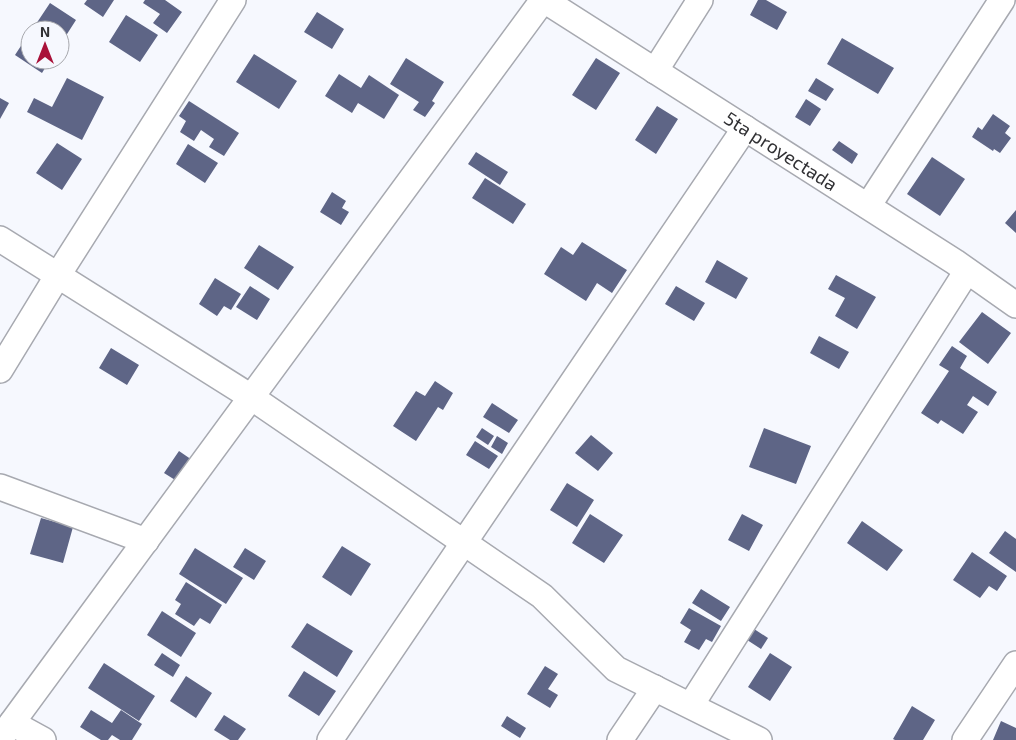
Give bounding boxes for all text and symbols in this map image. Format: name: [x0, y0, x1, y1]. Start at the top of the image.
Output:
north arrow: [20, 20, 70, 70]
text: N: [40, 23, 50, 40]
street label: 5ta proyectada: [720, 106, 842, 195]

